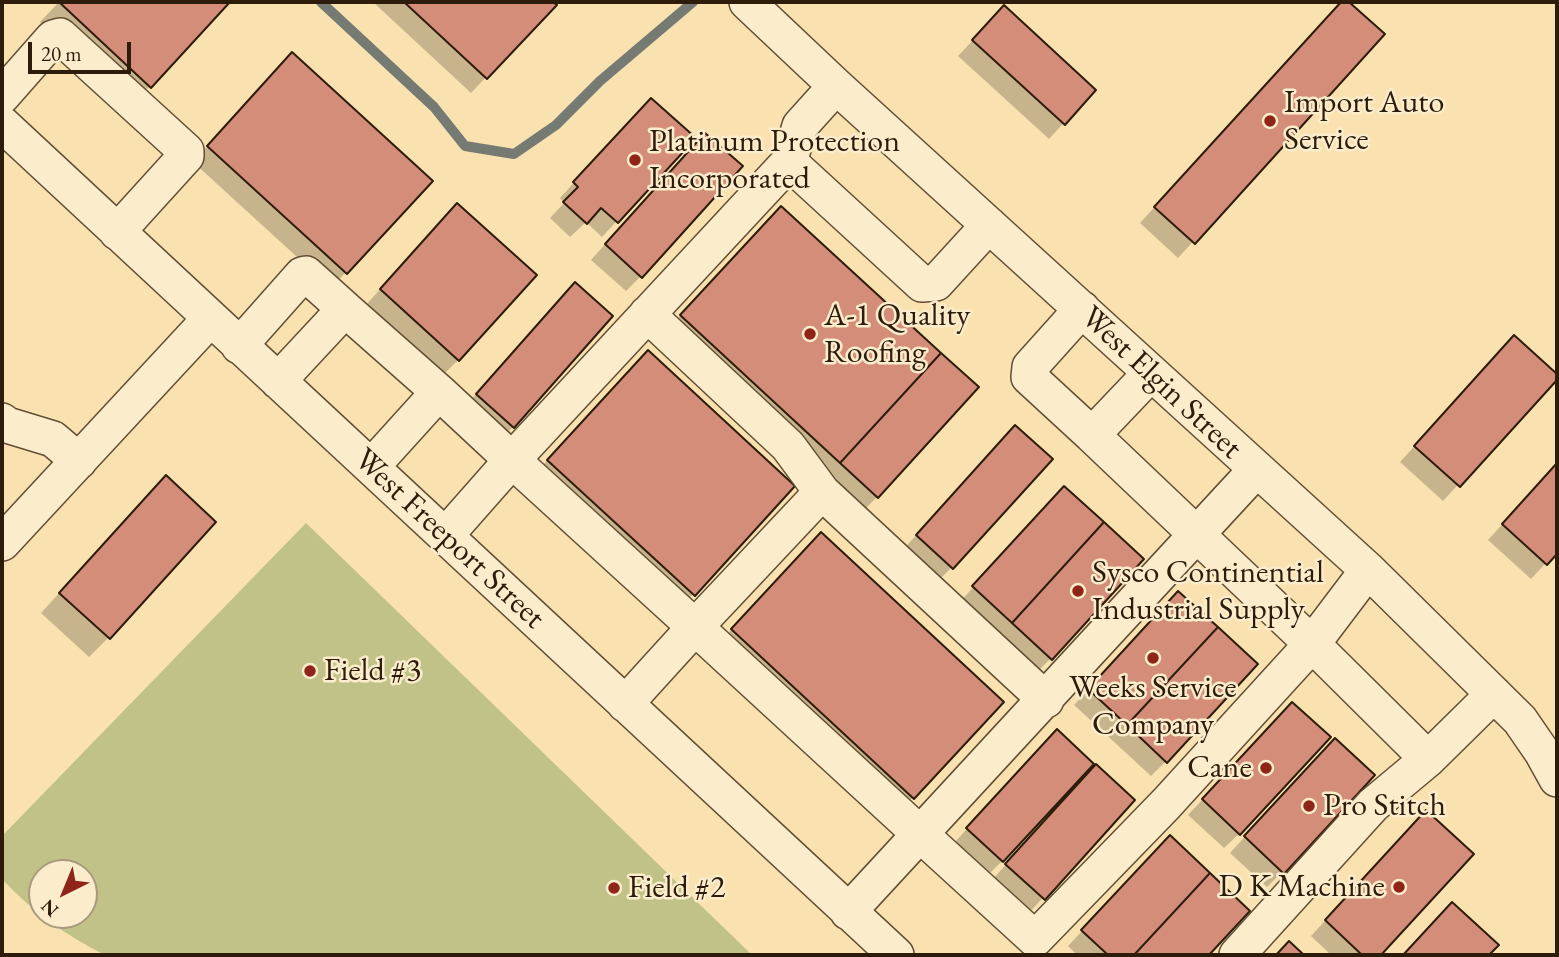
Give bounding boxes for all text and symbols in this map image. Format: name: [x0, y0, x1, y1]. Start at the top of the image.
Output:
scale bar: [32, 28, 135, 72]
text: 20 m: [41, 40, 82, 67]
place label: Import Auto Service: [1284, 84, 1444, 159]
marker: Import Auto Service: [1262, 113, 1278, 129]
place label: Platinum Protection Incorporated: [649, 123, 900, 198]
marker: Platinum Protection Incorporated: [627, 152, 643, 168]
place label: A-1 Quality Roofing: [824, 297, 970, 372]
street label: West Elgin Street: [1072, 299, 1250, 467]
marker: A-1 Quality Roofing: [802, 326, 818, 342]
street label: West Freeport Street: [346, 441, 552, 637]
place label: Sysco Continential Industrial Supply: [1092, 554, 1324, 629]
marker: Sysco Continential Industrial Supply: [1070, 583, 1086, 599]
marker: Weeks Service Company: [1145, 650, 1161, 666]
place label: Field #3: [324, 652, 421, 690]
marker: Field #3: [302, 663, 318, 679]
place label: Weeks Service Company: [1069, 669, 1237, 744]
place label: Cane: [1187, 749, 1252, 787]
marker: Cane: [1258, 760, 1274, 776]
place label: Pro Stitch: [1323, 787, 1446, 825]
marker: Pro Stitch: [1301, 798, 1317, 814]
north arrow: [28, 859, 98, 929]
place label: D K Machine: [1219, 868, 1385, 906]
place label: Field #2: [628, 869, 725, 907]
marker: D K Machine: [1391, 879, 1407, 895]
marker: Field #2: [606, 880, 622, 896]
text: N: [36, 894, 64, 923]

